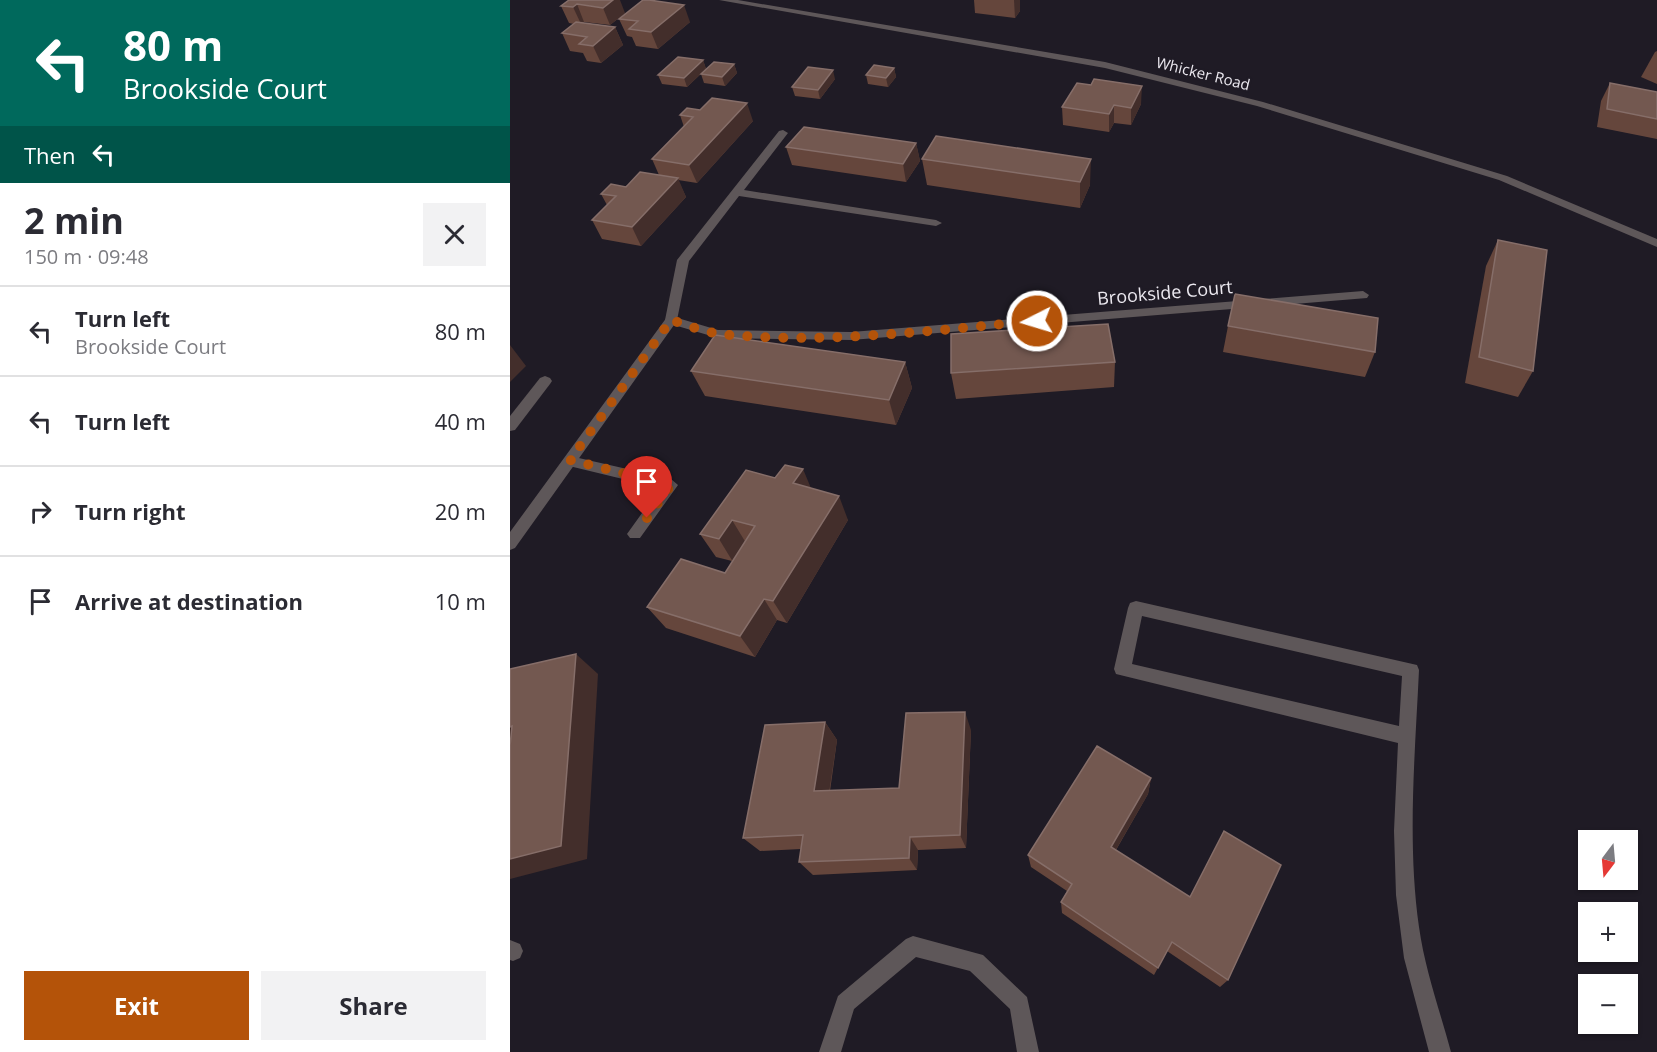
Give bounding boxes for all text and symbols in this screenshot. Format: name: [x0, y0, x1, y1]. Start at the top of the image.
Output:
text: 80 m: [123, 16, 223, 73]
icon: left: [24, 24, 102, 102]
street label: Whicker Road: [1154, 52, 1252, 94]
text: Brookside Court: [123, 70, 327, 107]
icon: left: [87, 138, 120, 171]
text: Then: [24, 140, 75, 170]
text: 2 min: [24, 196, 124, 245]
button: close: [423, 203, 486, 266]
text: 150 m · 09:48: [24, 243, 149, 270]
street label: Brookside Court: [1096, 274, 1234, 310]
position arrow: [1005, 289, 1069, 353]
text: Turn left: [75, 303, 170, 333]
icon: left: [24, 315, 57, 348]
text: 80 m: [435, 316, 486, 346]
text: Brookside Court: [75, 333, 226, 360]
icon: left: [24, 405, 57, 438]
text: Turn left: [75, 406, 170, 436]
text: 40 m: [435, 406, 486, 436]
pin: [621, 456, 672, 518]
icon: arrive: [630, 465, 663, 498]
icon: right: [24, 495, 57, 528]
text: Turn right: [75, 496, 186, 526]
text: 20 m: [435, 496, 486, 526]
icon: arrive: [24, 585, 57, 618]
text: Arrive at destination: [75, 586, 303, 616]
text: 10 m: [435, 586, 486, 616]
north arrow: [1578, 830, 1638, 890]
map controls: [1578, 830, 1638, 1034]
button: +: [1578, 902, 1638, 962]
button: Exit: [24, 971, 249, 1040]
button: Share: [261, 971, 486, 1040]
button: −: [1578, 974, 1638, 1034]

